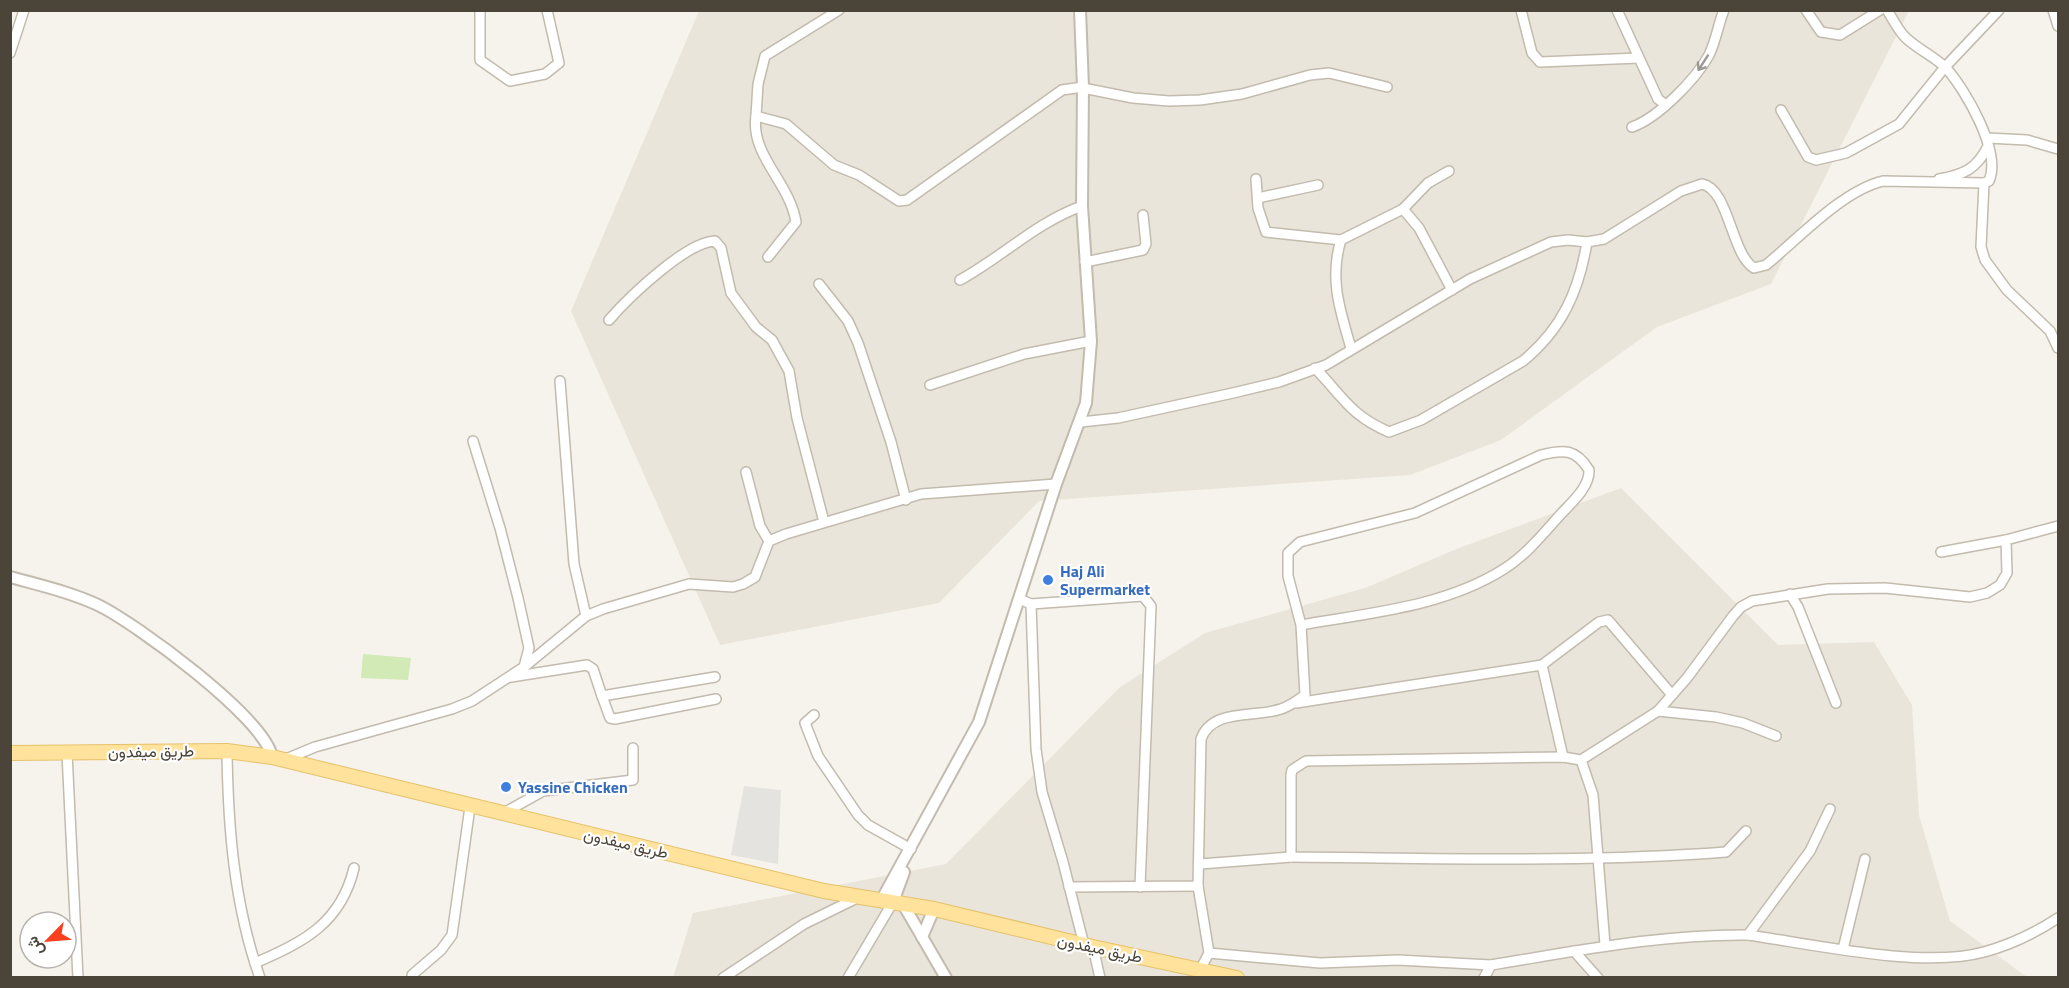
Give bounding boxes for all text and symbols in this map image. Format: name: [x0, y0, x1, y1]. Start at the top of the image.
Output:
one-way arrow: [1697, 54, 1709, 71]
place label: Haj Ali Supermarket: [1060, 559, 1150, 601]
marker: Haj Ali Supermarket: [1041, 573, 1055, 587]
street label: طريق ميفدون: [108, 738, 194, 764]
place label: Yassine Chicken: [518, 775, 628, 799]
marker: Yassine Chicken: [499, 780, 513, 794]
street label: طريق ميفدون: [581, 822, 671, 864]
north arrow: [18, 910, 78, 970]
street label: طريق ميفدون: [1055, 927, 1145, 969]
text: ش: [19, 933, 49, 960]

